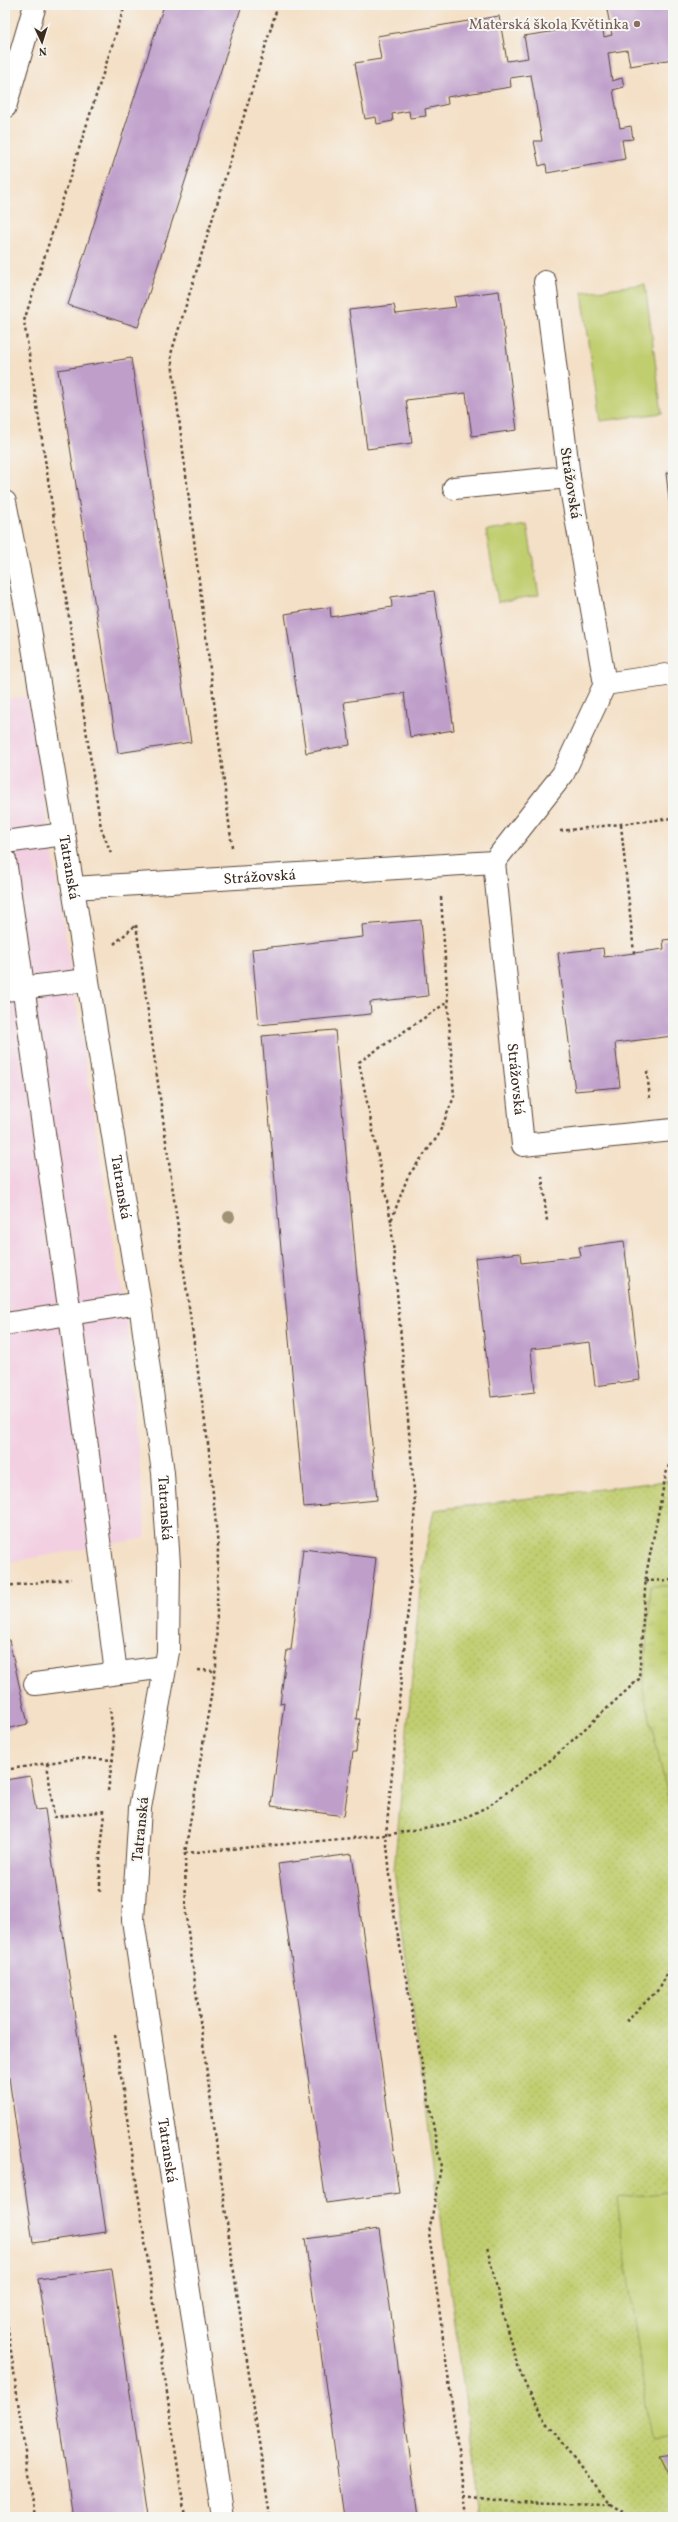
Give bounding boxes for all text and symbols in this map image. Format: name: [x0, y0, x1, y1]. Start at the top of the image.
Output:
place label: Materská škola Květinka: [469, 15, 629, 36]
marker: Materská škola Květinka: [632, 19, 642, 29]
north arrow: [22, 22, 62, 62]
text: N: [38, 43, 47, 58]
street label: Strážovská: [553, 446, 586, 521]
street label: Tatranská: [52, 834, 84, 901]
street label: Strážovská: [223, 865, 297, 891]
street label: Strážovská: [501, 1042, 529, 1116]
street label: Tatranská: [104, 1153, 135, 1221]
street label: Tatranská: [151, 1475, 176, 1541]
street label: Tatranská: [128, 1796, 155, 1863]
street label: Tatranská: [151, 2117, 182, 2185]

